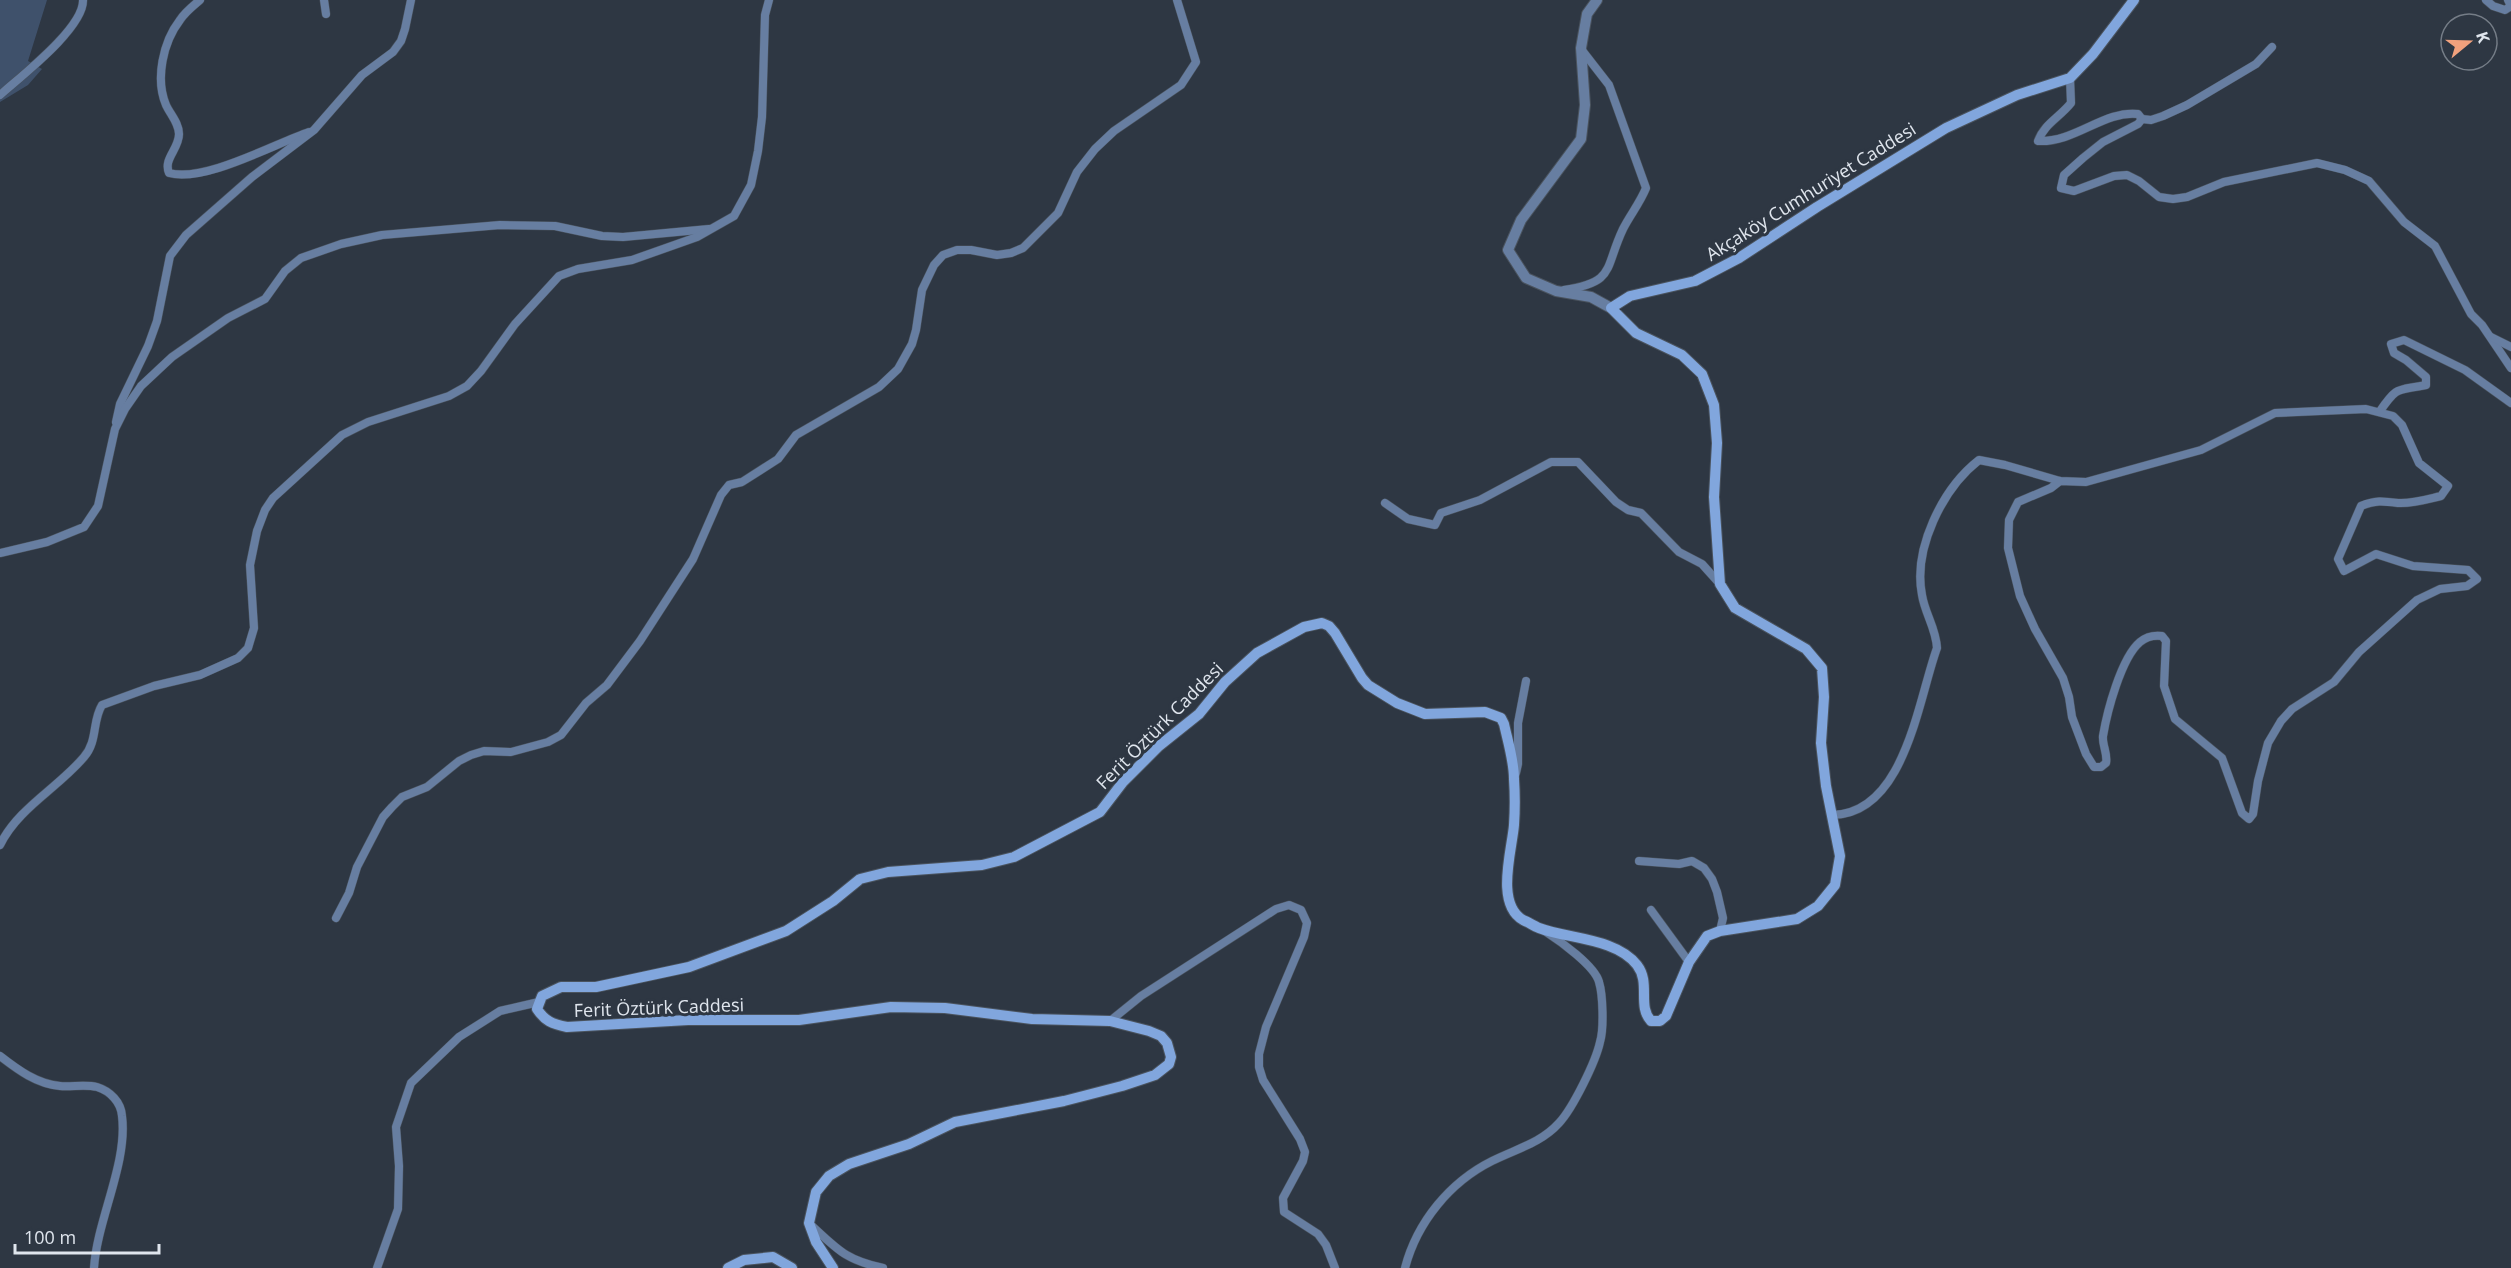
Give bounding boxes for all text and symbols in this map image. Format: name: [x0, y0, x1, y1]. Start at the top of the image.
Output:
north arrow: [2439, 12, 2499, 72]
text: K: [2471, 29, 2495, 46]
street label: Akçaköy Cumhuriyet Caddesi: [1701, 117, 1920, 266]
street label: Ferit Öztürk Caddesi: [1091, 657, 1228, 794]
street label: Ferit Öztürk Caddesi: [573, 992, 745, 1022]
scale bar: [15, 1217, 159, 1255]
text: 100 m: [24, 1225, 76, 1249]

